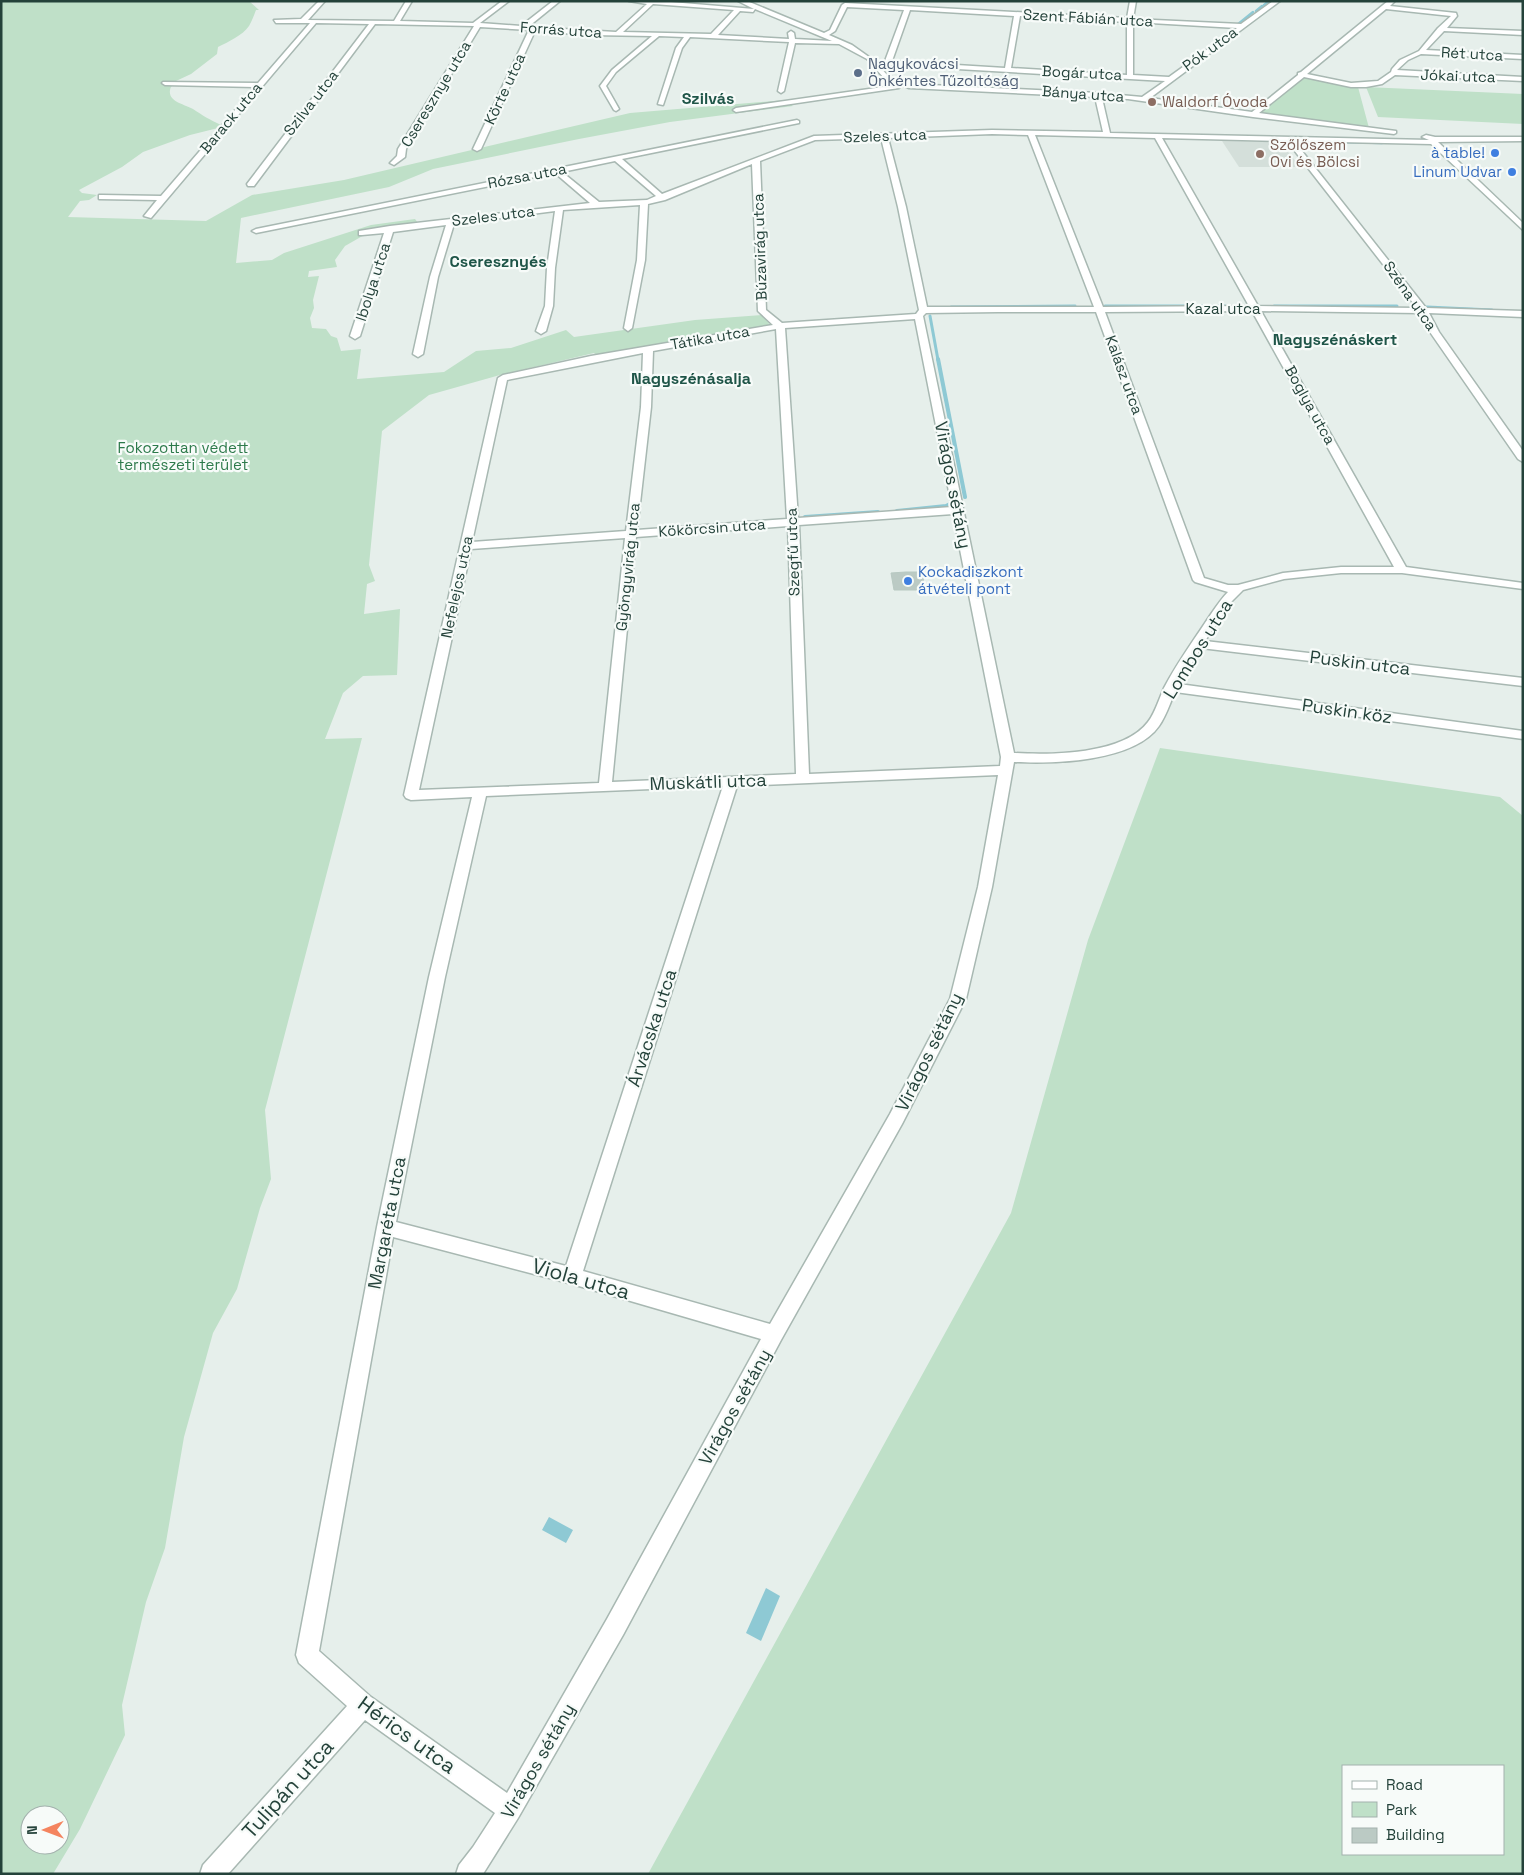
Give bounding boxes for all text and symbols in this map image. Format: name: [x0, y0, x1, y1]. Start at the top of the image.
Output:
street label: Szent Fábián utca: [1022, 5, 1154, 30]
street label: Forrás utca: [519, 17, 603, 42]
street label: Pók utca: [1178, 22, 1241, 75]
street label: Cseresznye utca: [396, 37, 475, 150]
street label: Rét utca: [1440, 42, 1504, 65]
street label: Körte utca: [480, 50, 529, 127]
place label: Nagykovácsi Önkéntes Tűzoltóság: [868, 54, 1019, 90]
street label: Bogár utca: [1041, 61, 1123, 84]
street label: Jókai utca: [1420, 65, 1496, 86]
street label: Szilva utca: [279, 66, 342, 139]
marker: Nagykovácsi Önkéntes Tűzoltóság: [852, 67, 864, 79]
street label: Barack utca: [195, 78, 266, 157]
street label: Bánya utca: [1041, 81, 1125, 106]
district label: Szilvás: [682, 88, 734, 109]
place label: Waldorf Óvoda: [1162, 92, 1268, 111]
marker: Waldorf Óvoda: [1146, 96, 1158, 108]
street label: Szeles utca: [843, 125, 927, 146]
place label: Szőlőszem Ovi és Bölcsi: [1270, 135, 1360, 171]
place label: à table!: [1431, 143, 1485, 162]
marker: à table!: [1489, 147, 1501, 159]
marker: Szőlőszem Ovi és Bölcsi: [1254, 148, 1266, 160]
street label: Rózsa utca: [486, 158, 568, 192]
place label: Linum Udvar: [1413, 162, 1502, 181]
marker: Linum Udvar: [1506, 166, 1518, 178]
street label: Búzavirág utca: [748, 193, 771, 301]
street label: Szeles utca: [450, 201, 536, 230]
street label: Ibolya utca: [351, 240, 394, 323]
district label: Cseresznyés: [449, 251, 547, 272]
street label: Széna utca: [1379, 257, 1442, 335]
street label: Kazal utca: [1185, 299, 1261, 318]
street label: Tátika utca: [669, 321, 751, 354]
district label: Nagyszénáskert: [1273, 329, 1397, 350]
street label: Kalász utca: [1101, 333, 1148, 417]
street label: Boglya utca: [1281, 362, 1340, 448]
district label: Nagyszénásalja: [631, 368, 751, 389]
street label: Virágos sétány: [930, 419, 977, 551]
park label: Fokozottan védett természeti terület: [117, 438, 249, 474]
street label: Gyöngyvirág utca: [611, 502, 644, 632]
street label: Szegfű utca: [781, 507, 804, 596]
street label: Kökörcsin utca: [658, 514, 767, 541]
street label: Nefelejcs utca: [436, 534, 477, 640]
place label: Kockadiszkont átvételi pont: [918, 562, 1023, 598]
marker: Kockadiszkont átvételi pont: [902, 575, 914, 587]
street label: Lombos utca: [1158, 595, 1237, 703]
street label: Puskin utca: [1308, 645, 1412, 680]
street label: Puskin köz: [1301, 693, 1393, 728]
street label: Muskátli utca: [649, 768, 767, 795]
street label: Árvácska utca: [622, 966, 681, 1090]
street label: Virágos sétány: [890, 989, 967, 1115]
street label: Margaréta utca: [362, 1155, 411, 1291]
street label: Viola utca: [529, 1252, 633, 1305]
street label: Virágos sétány: [693, 1345, 776, 1469]
street label: Hérics utca: [353, 1690, 462, 1779]
street label: Virágos sétány: [495, 1699, 580, 1822]
street label: Tulipán utca: [236, 1733, 339, 1844]
legend: [1342, 1765, 1504, 1855]
text: Road: [1386, 1775, 1423, 1794]
text: Park: [1386, 1800, 1417, 1819]
north arrow: [20, 1805, 70, 1855]
text: N: [23, 1825, 41, 1835]
text: Building: [1386, 1825, 1445, 1844]

